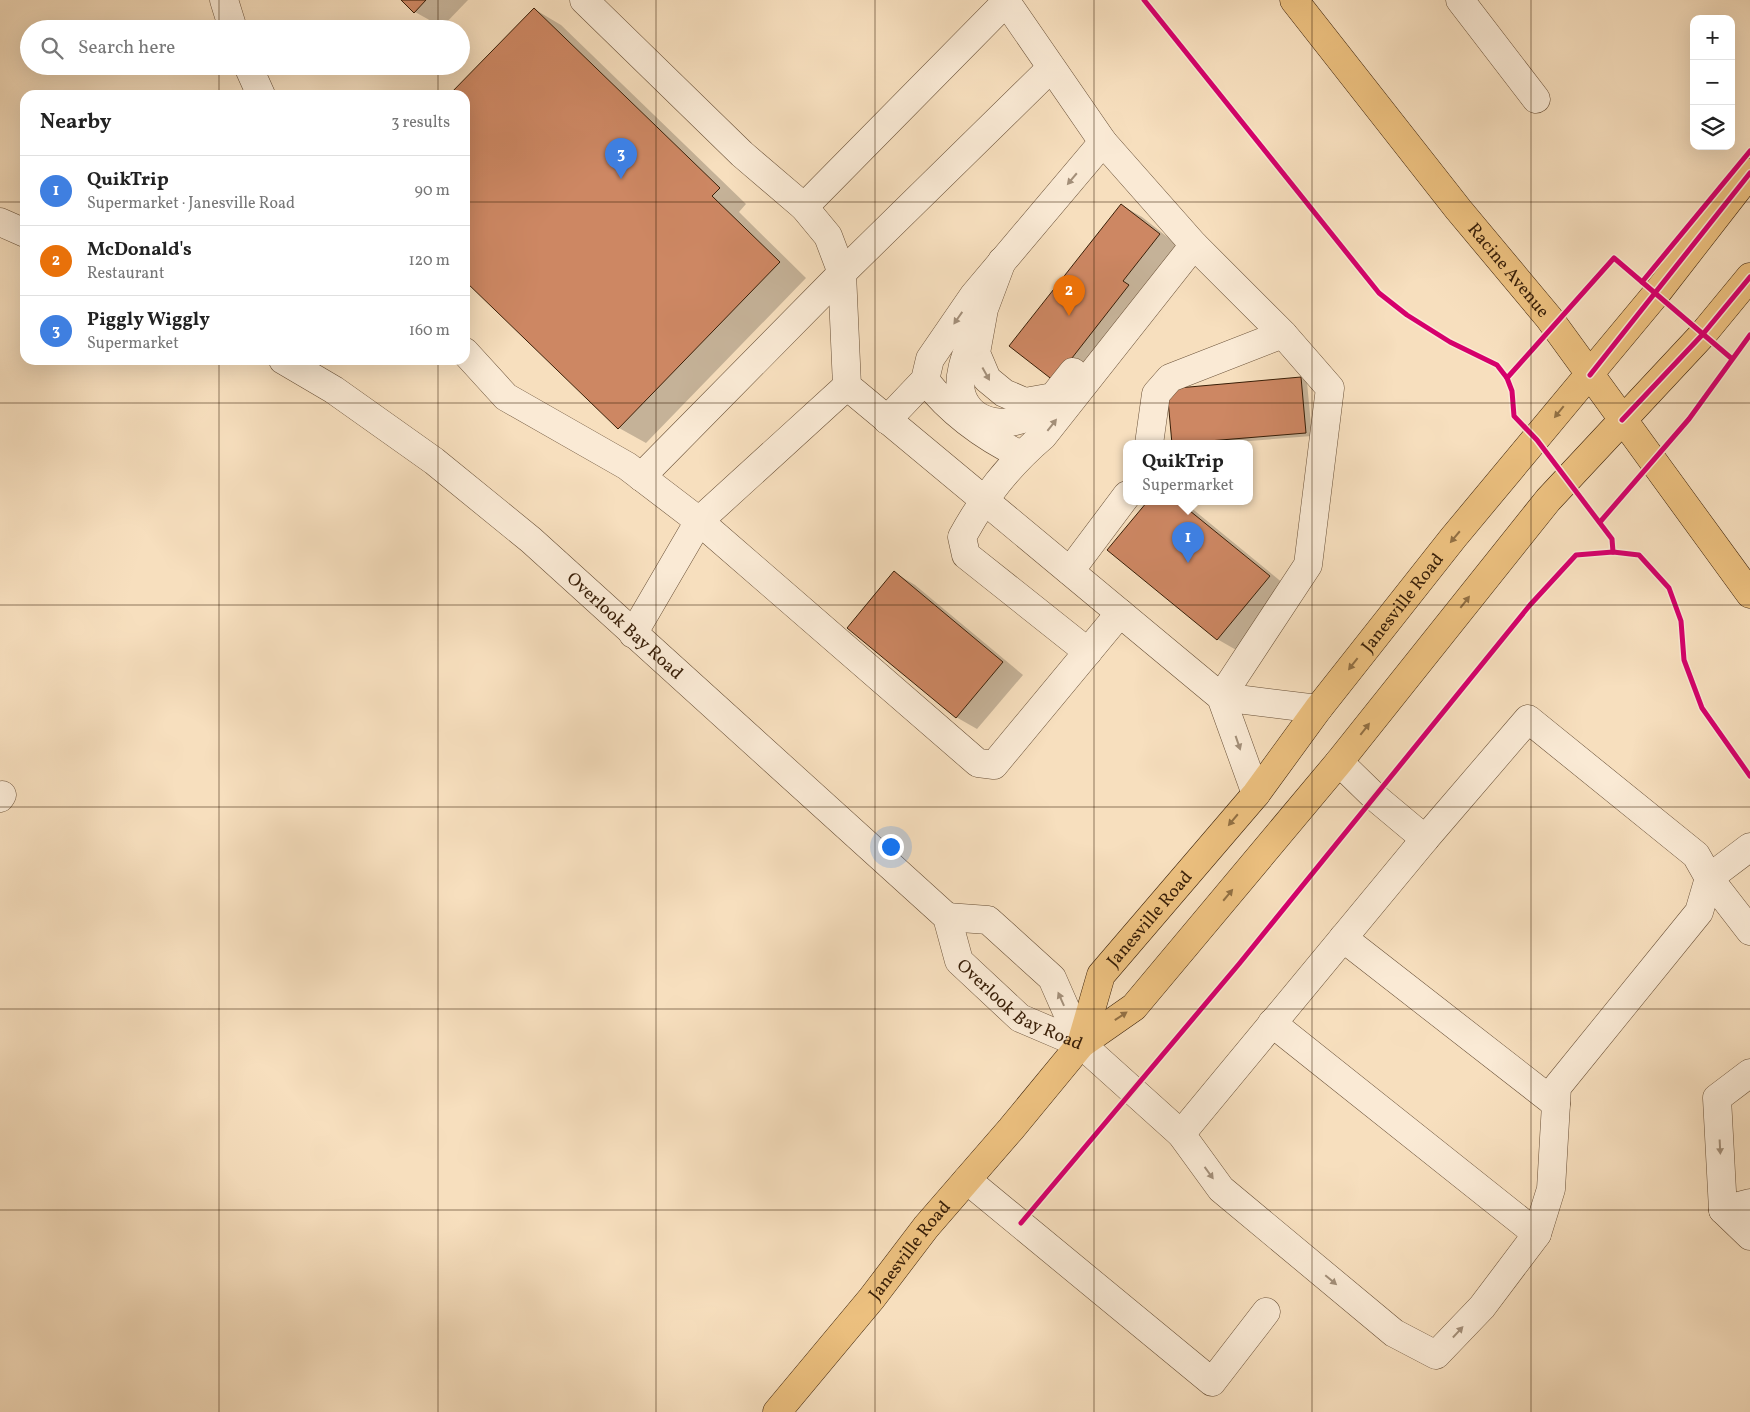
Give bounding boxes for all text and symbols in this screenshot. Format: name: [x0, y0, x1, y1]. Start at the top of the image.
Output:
map controls: [1690, 15, 1735, 150]
button: +: [1690, 15, 1735, 60]
search box: [20, 20, 470, 75]
icon: search: [38, 34, 66, 62]
text: Search here: [78, 35, 175, 61]
button: −: [1690, 60, 1735, 105]
button: layers: [1690, 105, 1735, 150]
text: Nearby: [40, 108, 111, 137]
text: 3 results: [391, 112, 450, 134]
pin: 3: [605, 138, 637, 179]
text: QuikTrip: [87, 167, 169, 193]
one-way arrow: [1066, 172, 1077, 185]
text: 1: [53, 180, 59, 202]
text: 90 m: [414, 180, 450, 202]
text: Supermarket · Janesville Road: [87, 193, 295, 215]
street label: Racine Avenue: [1461, 218, 1555, 324]
text: McDonald's: [87, 237, 192, 263]
text: 2: [52, 250, 60, 272]
text: 120 m: [408, 250, 450, 272]
text: Restaurant: [87, 263, 165, 285]
pin: 2: [1053, 275, 1085, 316]
text: Piggly Wiggly: [87, 307, 210, 333]
one-way arrow: [953, 311, 963, 325]
text: 3: [52, 320, 60, 342]
text: 160 m: [409, 320, 450, 342]
text: Supermarket: [87, 333, 179, 355]
one-way arrow: [982, 366, 990, 381]
one-way arrow: [1554, 406, 1565, 419]
one-way arrow: [1046, 418, 1057, 431]
popup: [1123, 440, 1253, 505]
text: QuikTrip: [1142, 449, 1224, 475]
text: Supermarket: [1142, 475, 1234, 497]
pin: 1: [1172, 522, 1204, 563]
one-way arrow: [1449, 530, 1460, 543]
street label: Janesville Road: [1356, 549, 1450, 658]
street label: Overlook Bay Road: [560, 567, 688, 686]
one-way arrow: [1460, 595, 1471, 608]
one-way arrow: [1348, 657, 1359, 670]
one-way arrow: [1359, 723, 1370, 736]
one-way arrow: [1234, 736, 1242, 751]
one-way arrow: [1228, 814, 1239, 826]
your location: [878, 834, 904, 860]
street label: Janesville Road: [1102, 866, 1199, 973]
one-way arrow: [1222, 889, 1233, 901]
street label: Overlook Bay Road: [950, 954, 1086, 1057]
one-way arrow: [1057, 992, 1065, 1006]
one-way arrow: [1114, 1011, 1128, 1021]
one-way arrow: [1716, 1139, 1724, 1155]
one-way arrow: [1204, 1166, 1214, 1180]
street label: Janesville Road: [864, 1196, 957, 1306]
one-way arrow: [1324, 1275, 1337, 1286]
one-way arrow: [1452, 1326, 1464, 1338]

